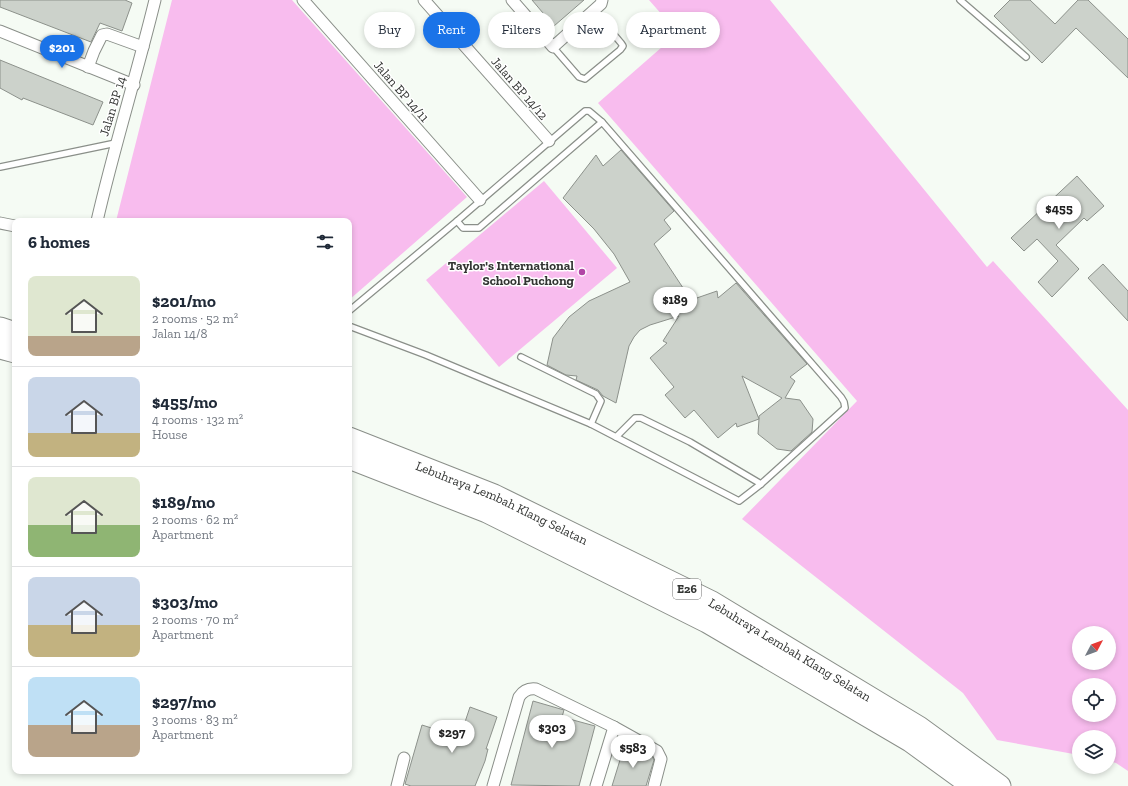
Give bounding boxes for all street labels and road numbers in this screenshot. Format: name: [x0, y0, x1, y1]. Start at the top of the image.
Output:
street label: Jalan BP 14/12: [488, 54, 551, 123]
street label: Jalan BP 14/11: [371, 58, 432, 125]
street label: Jalan BP 14: [96, 74, 129, 138]
street label: Lebuhraya Lembah Klang Selatan: [414, 458, 591, 548]
road number: E26: [673, 579, 701, 599]
street label: Lebuhraya Lembah Klang Selatan: [706, 595, 874, 705]

